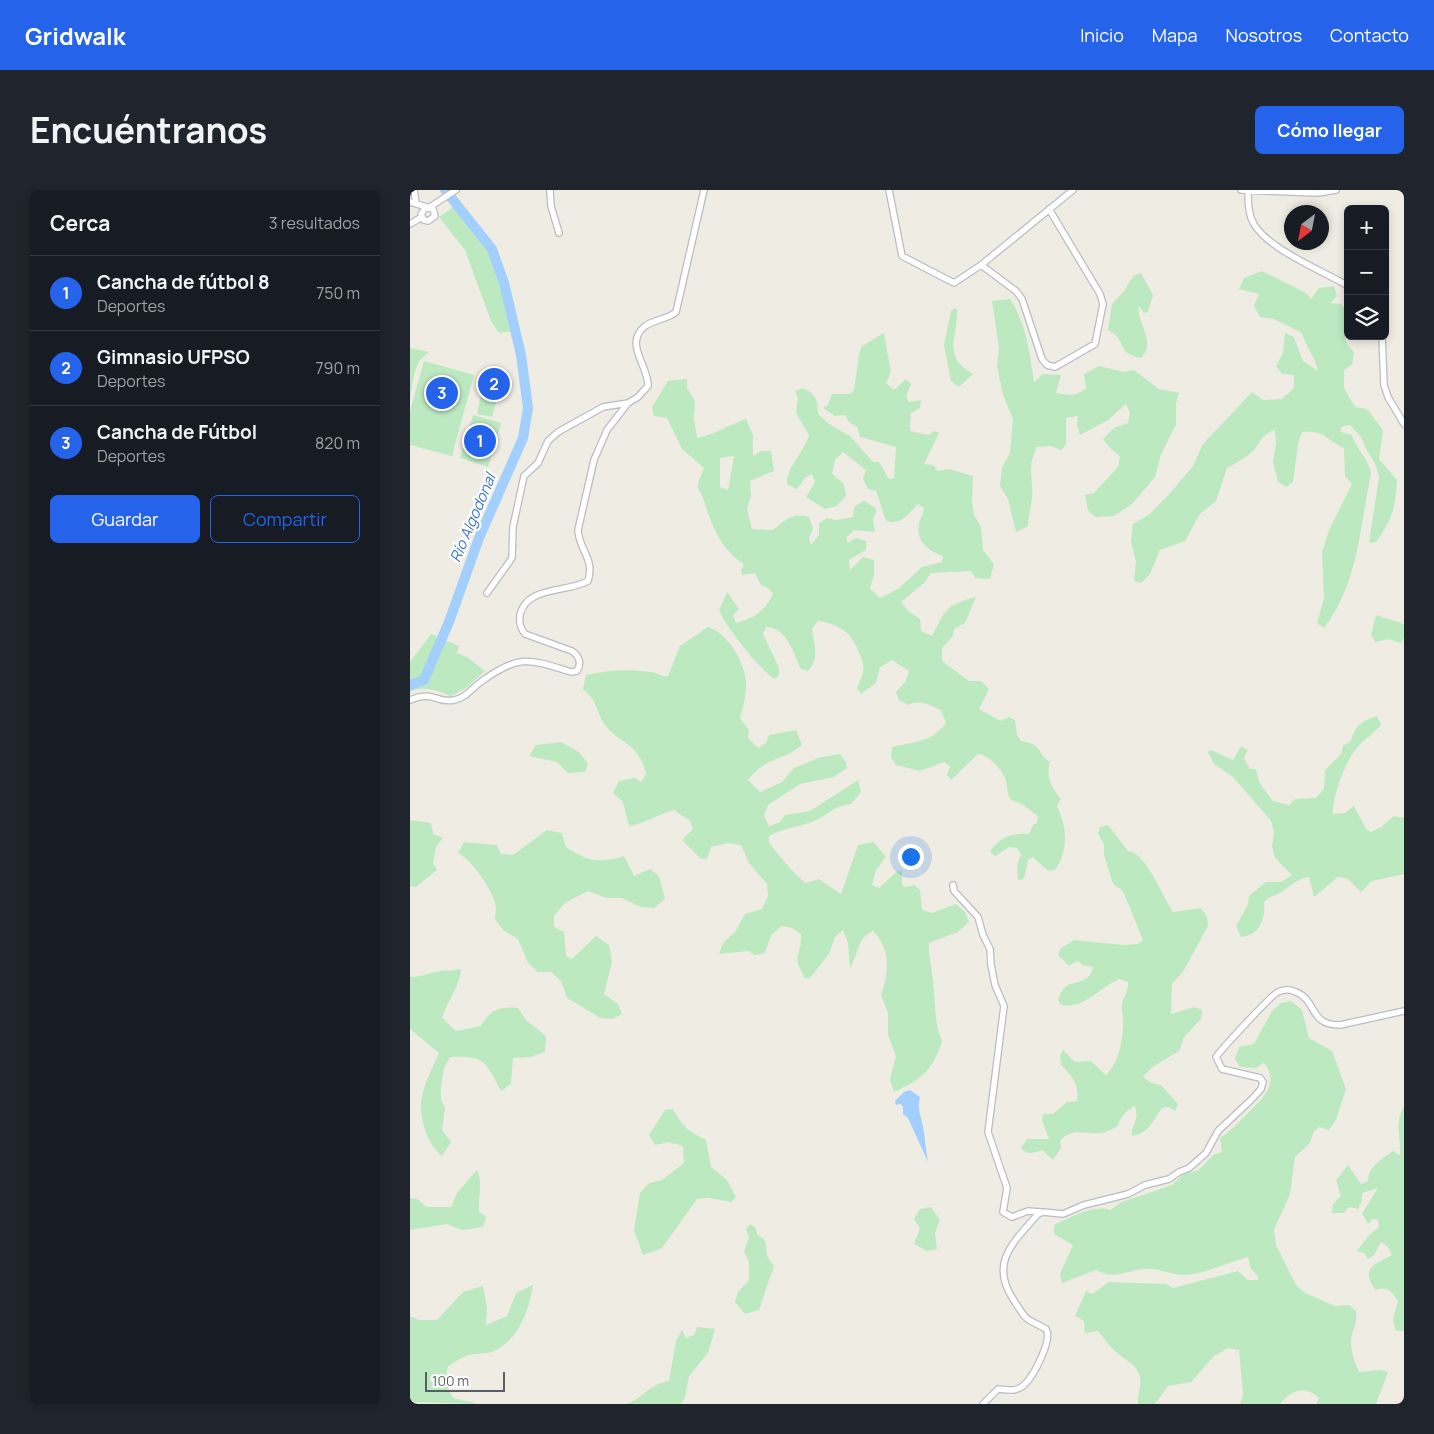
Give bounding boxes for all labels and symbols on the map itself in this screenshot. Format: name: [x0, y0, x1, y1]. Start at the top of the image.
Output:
north arrow: [1284, 205, 1329, 250]
pin: 2: [478, 365, 510, 403]
pin: 3: [426, 374, 458, 412]
pin: 1: [464, 422, 496, 460]
water label: Río Algodonal: [444, 468, 502, 565]
your location: [898, 844, 924, 870]
scale bar: [425, 1369, 505, 1392]

